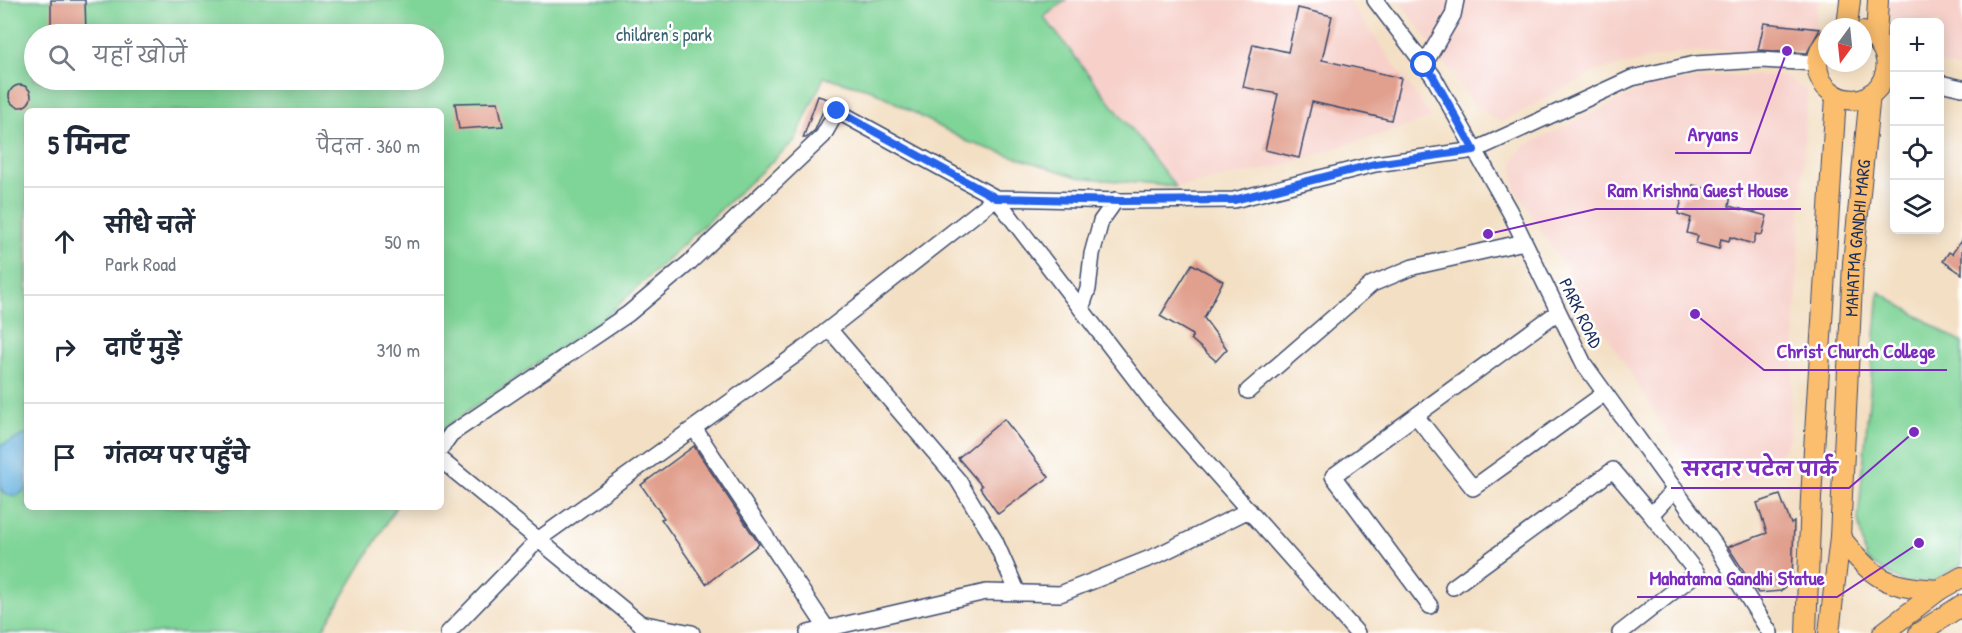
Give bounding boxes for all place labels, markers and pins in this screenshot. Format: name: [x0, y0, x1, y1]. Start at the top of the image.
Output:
callout: Aryans: [1675, 115, 1750, 153]
callout: Ram Krishna Guest House: [1596, 171, 1801, 209]
callout: Christ Church College: [1764, 332, 1947, 370]
callout: सरदार पटेल पार्क: [1671, 450, 1849, 488]
callout: Mahatama Gandhi Statue: [1637, 559, 1837, 597]

